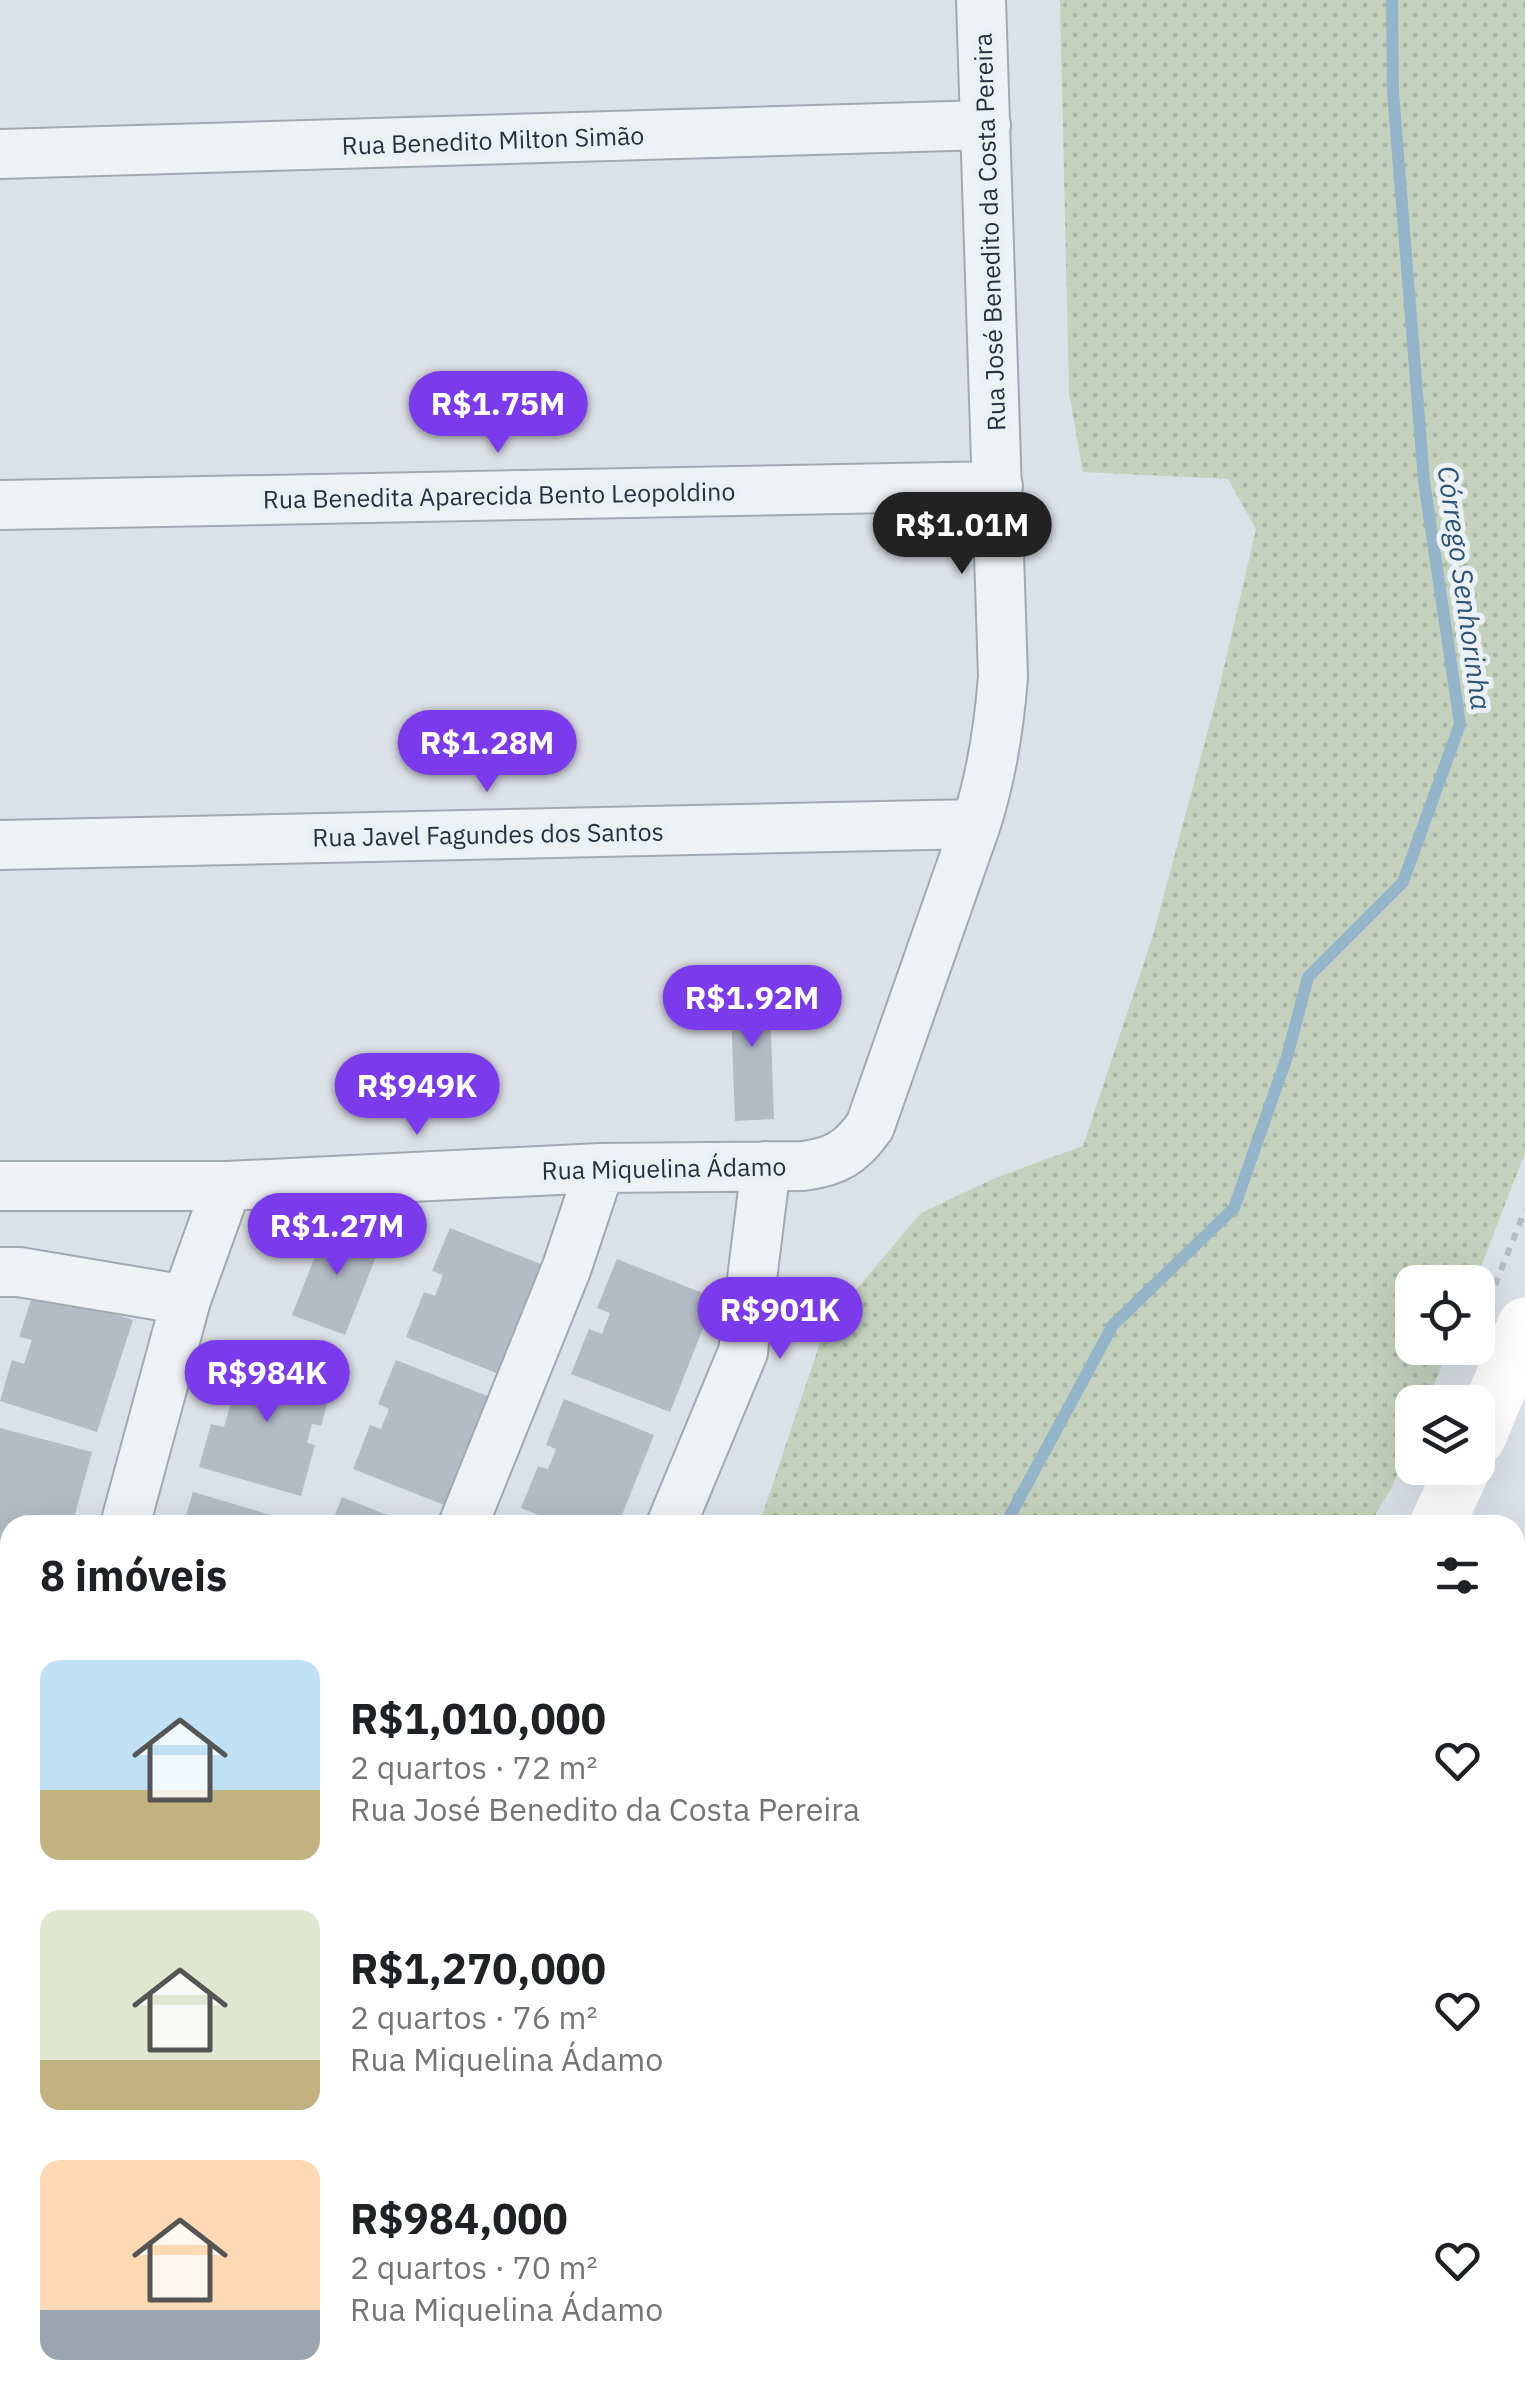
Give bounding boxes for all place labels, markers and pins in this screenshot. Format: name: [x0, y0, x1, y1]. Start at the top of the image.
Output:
pin: R$1.75M: [406, 371, 590, 456]
pin: R$1.01M: [870, 492, 1054, 577]
pin: R$1.28M: [395, 710, 579, 795]
pin: R$1.92M: [660, 965, 844, 1050]
pin: R$949K: [336, 1053, 498, 1138]
pin: R$1.27M: [245, 1193, 429, 1278]
pin: R$901K: [699, 1277, 861, 1362]
pin: R$984K: [186, 1340, 348, 1425]

